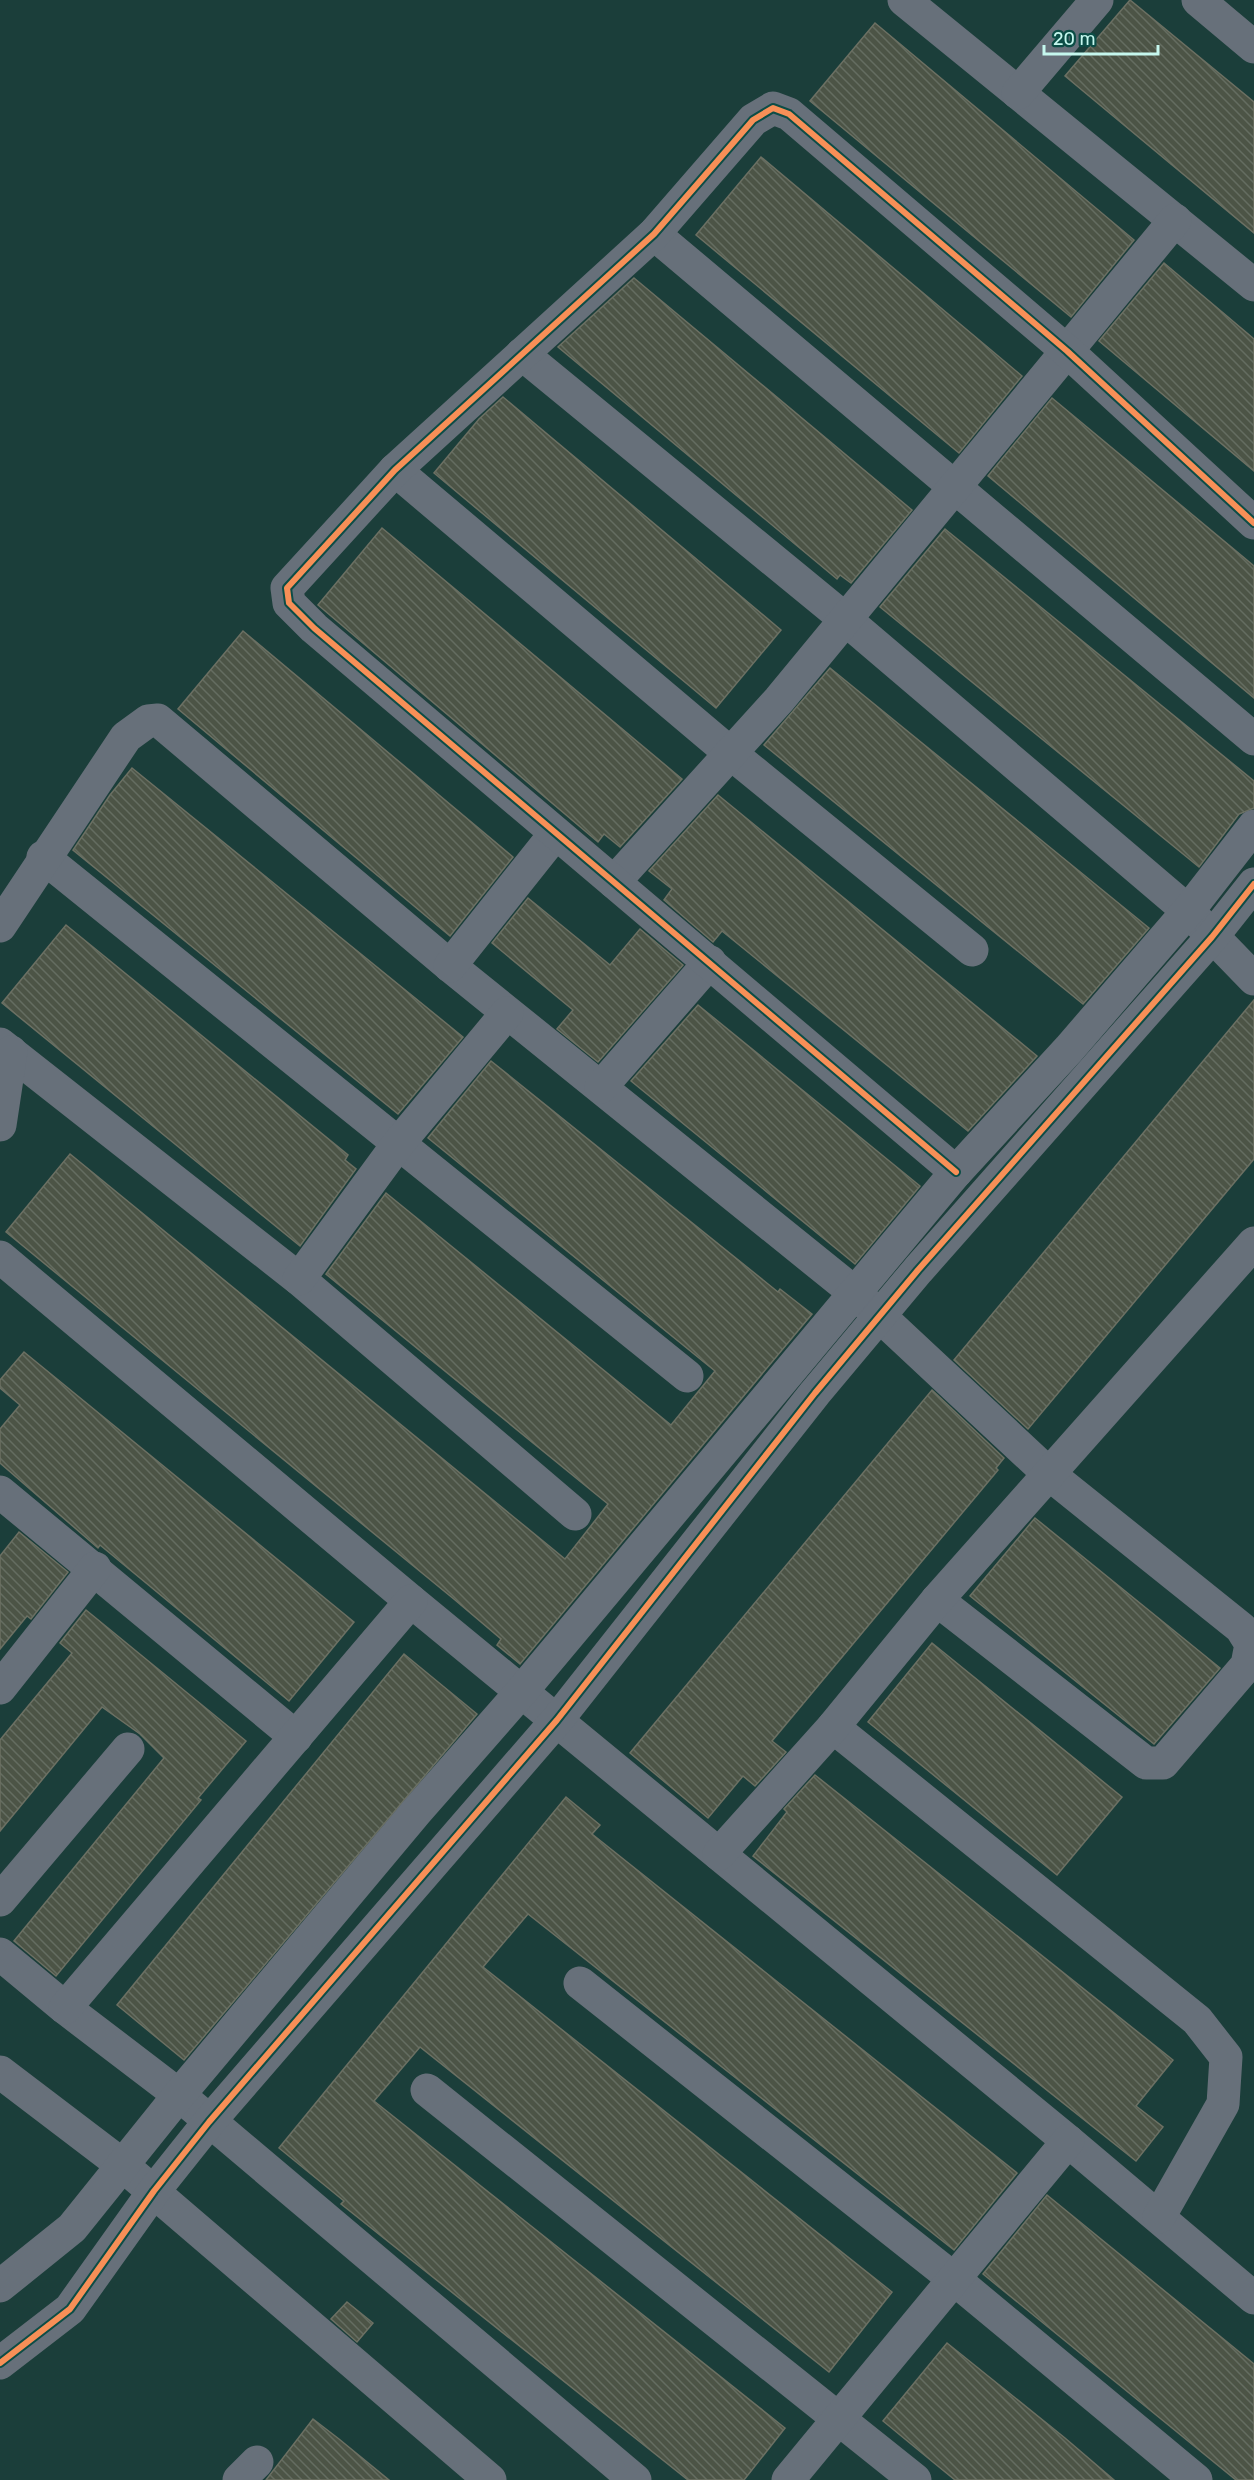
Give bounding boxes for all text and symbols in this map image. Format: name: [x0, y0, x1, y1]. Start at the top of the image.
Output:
scale bar: [1044, 18, 1158, 56]
text: 20 m: [1053, 28, 1095, 50]

